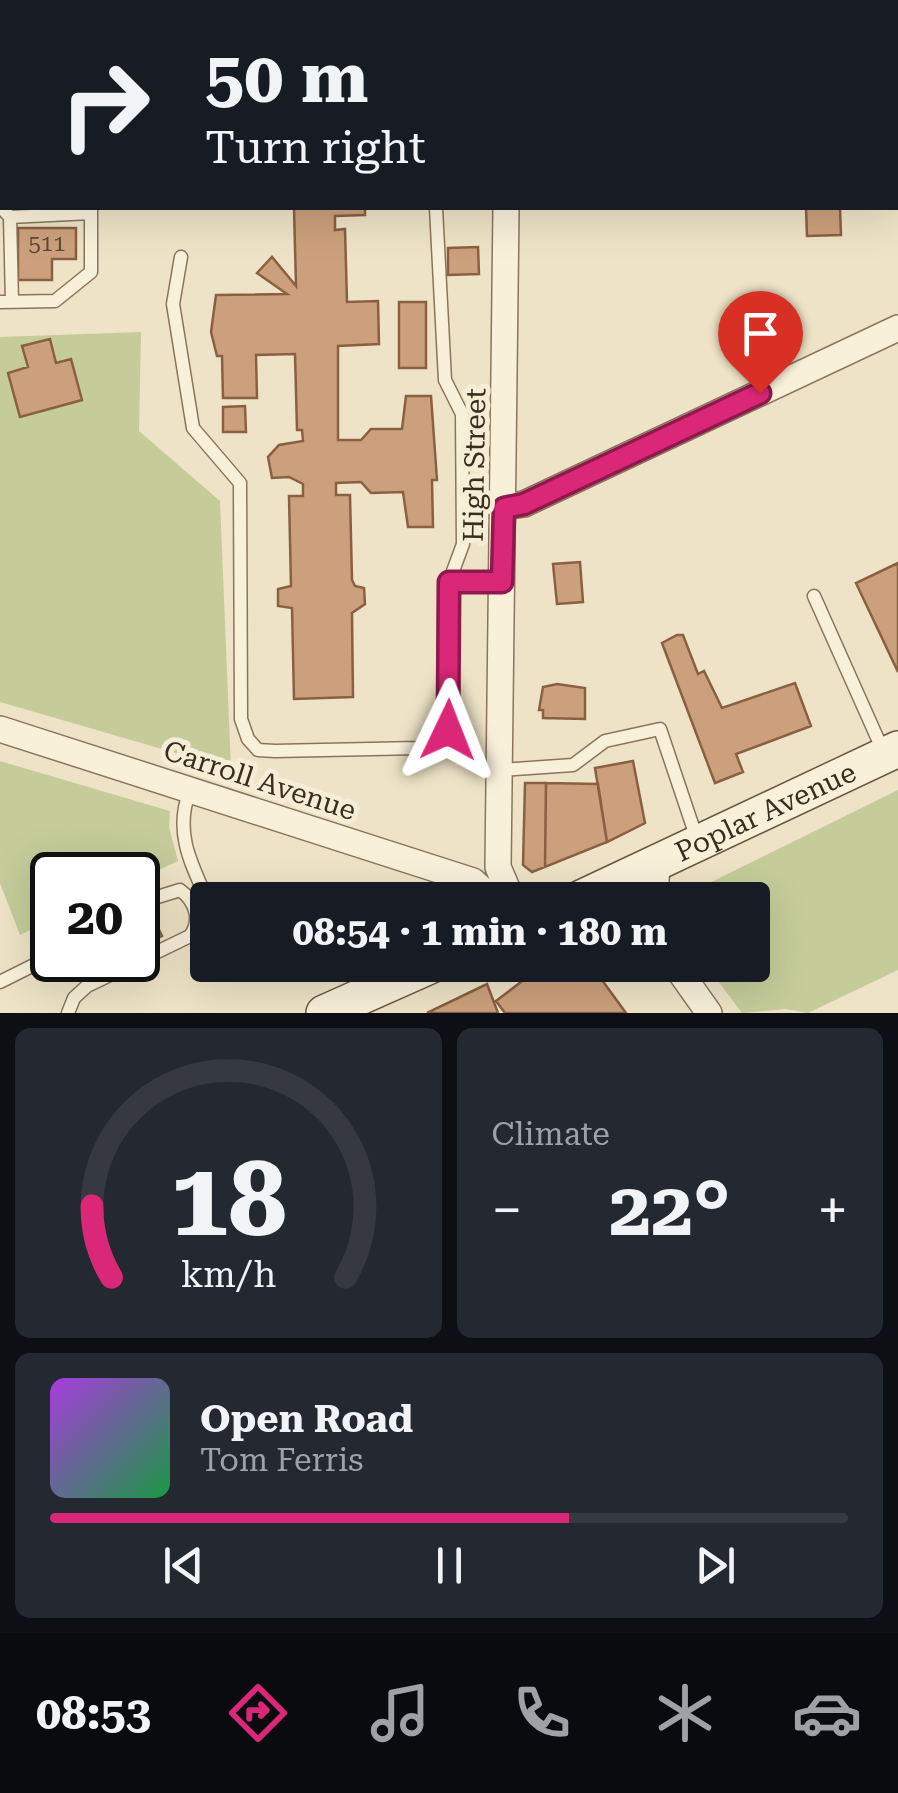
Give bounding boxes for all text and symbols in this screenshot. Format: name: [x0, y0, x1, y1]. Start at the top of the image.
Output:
text: 50 m: [205, 37, 369, 119]
icon: right: [40, 40, 170, 170]
text: Turn right: [205, 121, 426, 174]
house number: 511: [29, 231, 65, 256]
pin: [718, 291, 803, 394]
icon: arrive: [733, 306, 788, 361]
street label: High Street: [457, 388, 492, 542]
position arrow: [396, 678, 500, 782]
street label: Carroll Avenue: [160, 734, 360, 827]
street label: Poplar Avenue: [670, 755, 861, 869]
speed limit sign: 20: [30, 852, 160, 982]
text: 08:54 · 1 min · 180 m: [293, 910, 667, 954]
text: Climate: [492, 1115, 610, 1153]
text: 18: [170, 1139, 286, 1260]
text: 22°: [609, 1165, 730, 1253]
text: −: [492, 1178, 522, 1242]
text: +: [817, 1178, 848, 1242]
text: km/h: [180, 1254, 276, 1296]
text: Open Road: [200, 1397, 413, 1441]
text: Tom Ferris: [200, 1441, 363, 1479]
icon: previous: [156, 1538, 211, 1593]
icon: pause: [422, 1538, 477, 1593]
icon: next: [688, 1538, 743, 1593]
icon: directions: [223, 1678, 293, 1748]
icon: music: [365, 1678, 435, 1748]
icon: phone: [507, 1678, 577, 1748]
icon: climate: [650, 1678, 720, 1748]
icon: car: [792, 1678, 862, 1748]
text: 08:53: [36, 1687, 151, 1740]

